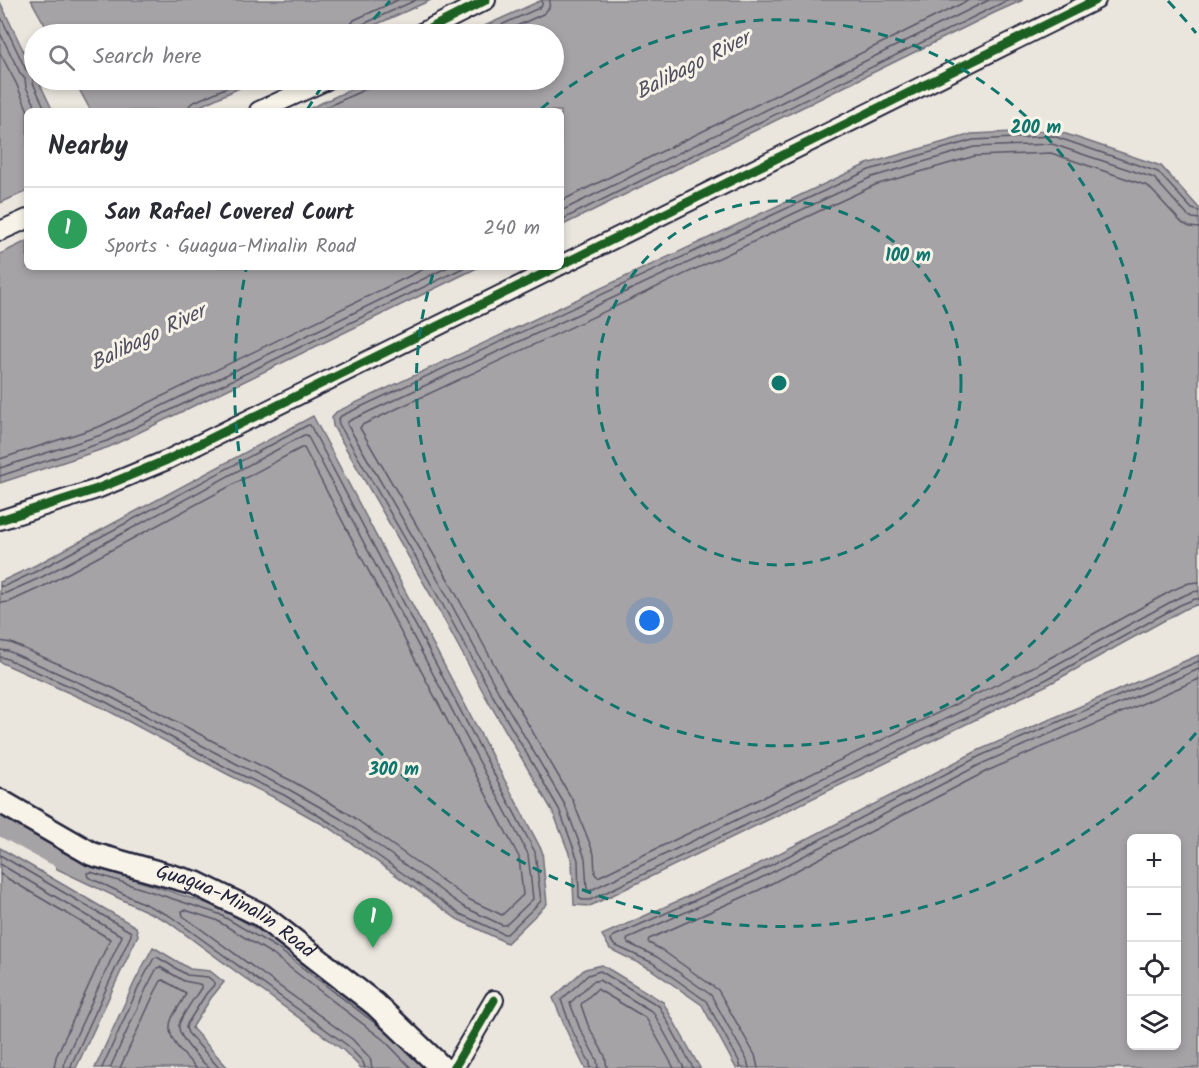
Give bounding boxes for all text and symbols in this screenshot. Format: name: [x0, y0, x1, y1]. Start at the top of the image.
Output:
water label: Balibago River: [630, 21, 760, 109]
search box: [24, 24, 564, 90]
text: Search here: [93, 40, 201, 75]
icon: search: [45, 41, 78, 74]
text: 200 m: [1011, 114, 1062, 143]
text: Nearby: [48, 126, 128, 168]
text: San Rafael Covered Court: [105, 196, 354, 231]
text: 1: [64, 213, 71, 245]
text: 240 m: [483, 213, 540, 245]
text: Sports · Guagua-Minalin Road: [105, 231, 356, 263]
text: 100 m: [885, 242, 931, 271]
water label: Balibago River: [85, 294, 215, 380]
centre of rings: [769, 373, 789, 393]
your location: [635, 606, 664, 635]
text: 300 m: [368, 756, 419, 785]
map controls: [1127, 834, 1181, 1050]
button: +: [1127, 834, 1181, 888]
street label: Guagua-Minalin Road: [152, 857, 322, 968]
button: −: [1127, 888, 1181, 942]
pin: 1: [354, 898, 392, 948]
button: locate: [1127, 942, 1181, 996]
button: layers: [1127, 996, 1181, 1050]

